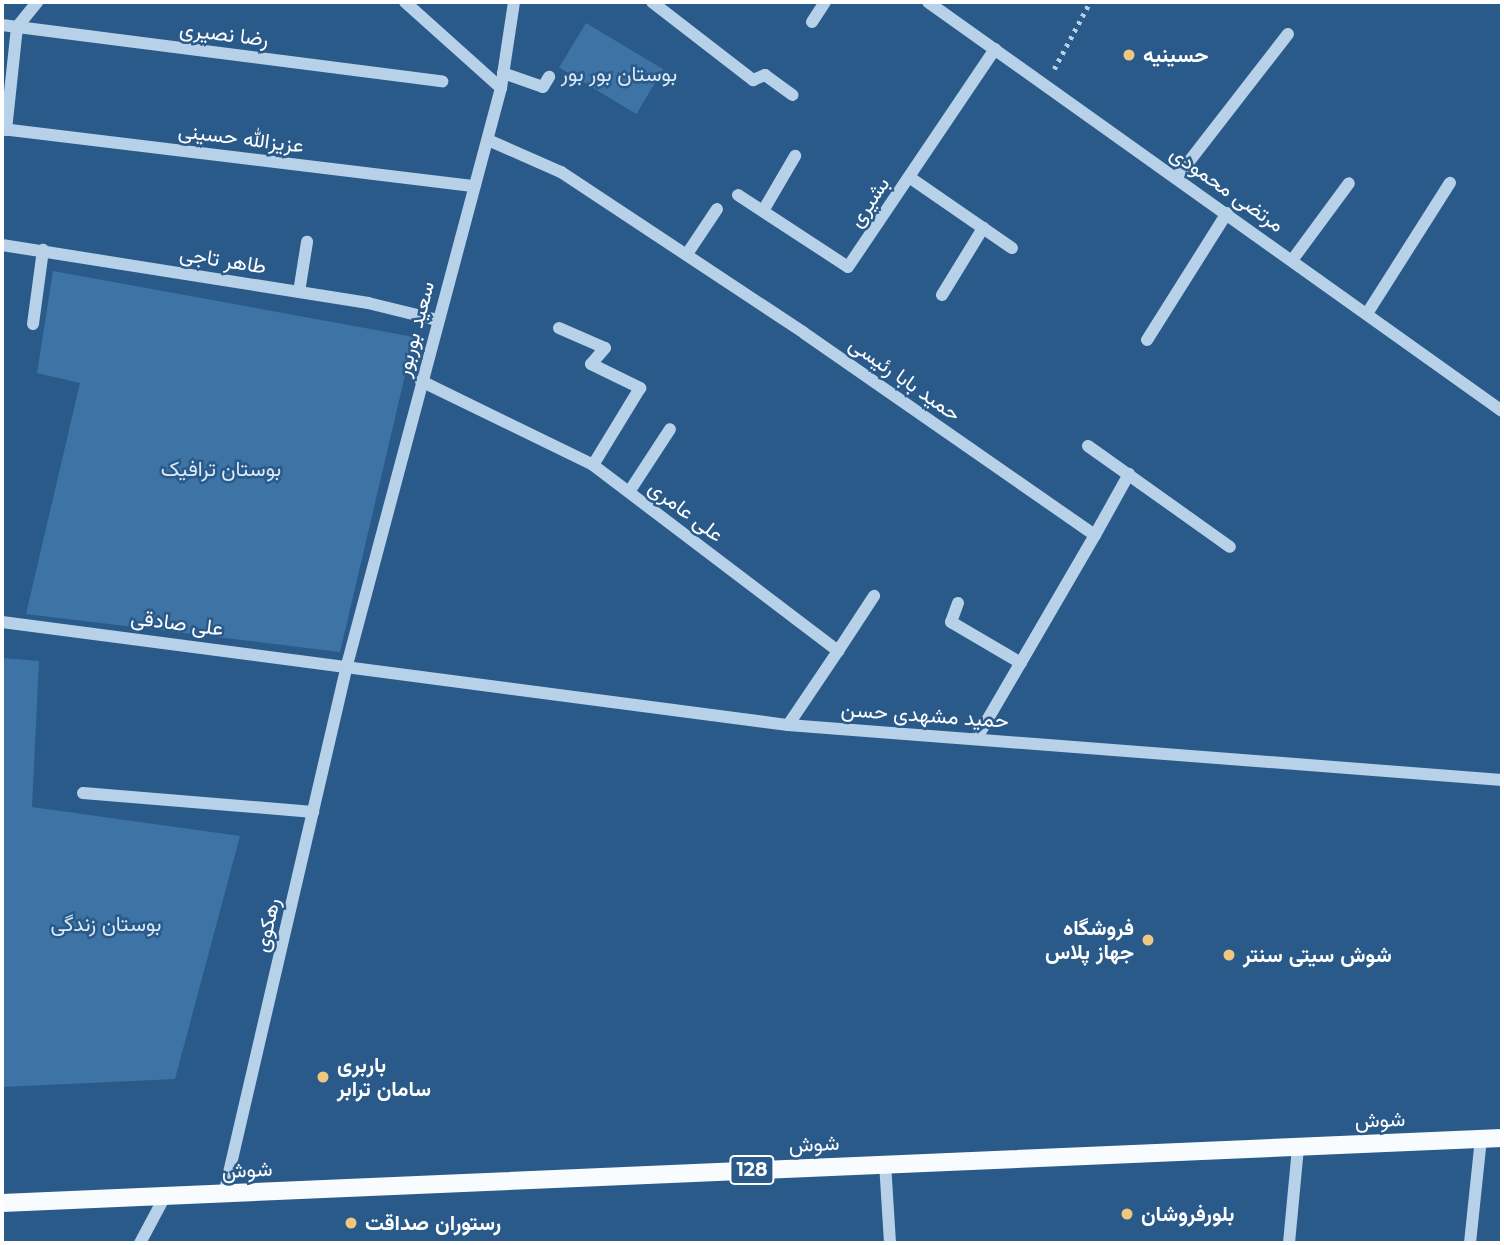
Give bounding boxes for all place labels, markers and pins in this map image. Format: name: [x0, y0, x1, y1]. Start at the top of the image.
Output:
place label: حسینیه: [1143, 42, 1208, 68]
marker: حسینیه: [1121, 47, 1137, 63]
place label: فروشگاه جهاز پلاس: [1045, 915, 1134, 965]
marker: فروشگاه جهاز پلاس: [1140, 932, 1156, 948]
place label: شوش سیتی سنتر: [1243, 942, 1392, 968]
marker: شوش سیتی سنتر: [1221, 947, 1237, 963]
place label: باربری سامان ترابر: [337, 1052, 431, 1102]
marker: باربری سامان ترابر: [315, 1069, 331, 1085]
place label: بلورفروشان: [1141, 1201, 1234, 1227]
marker: بلورفروشان: [1119, 1206, 1135, 1222]
place label: رستوران صداقت: [365, 1210, 501, 1236]
marker: رستوران صداقت: [343, 1215, 359, 1231]

